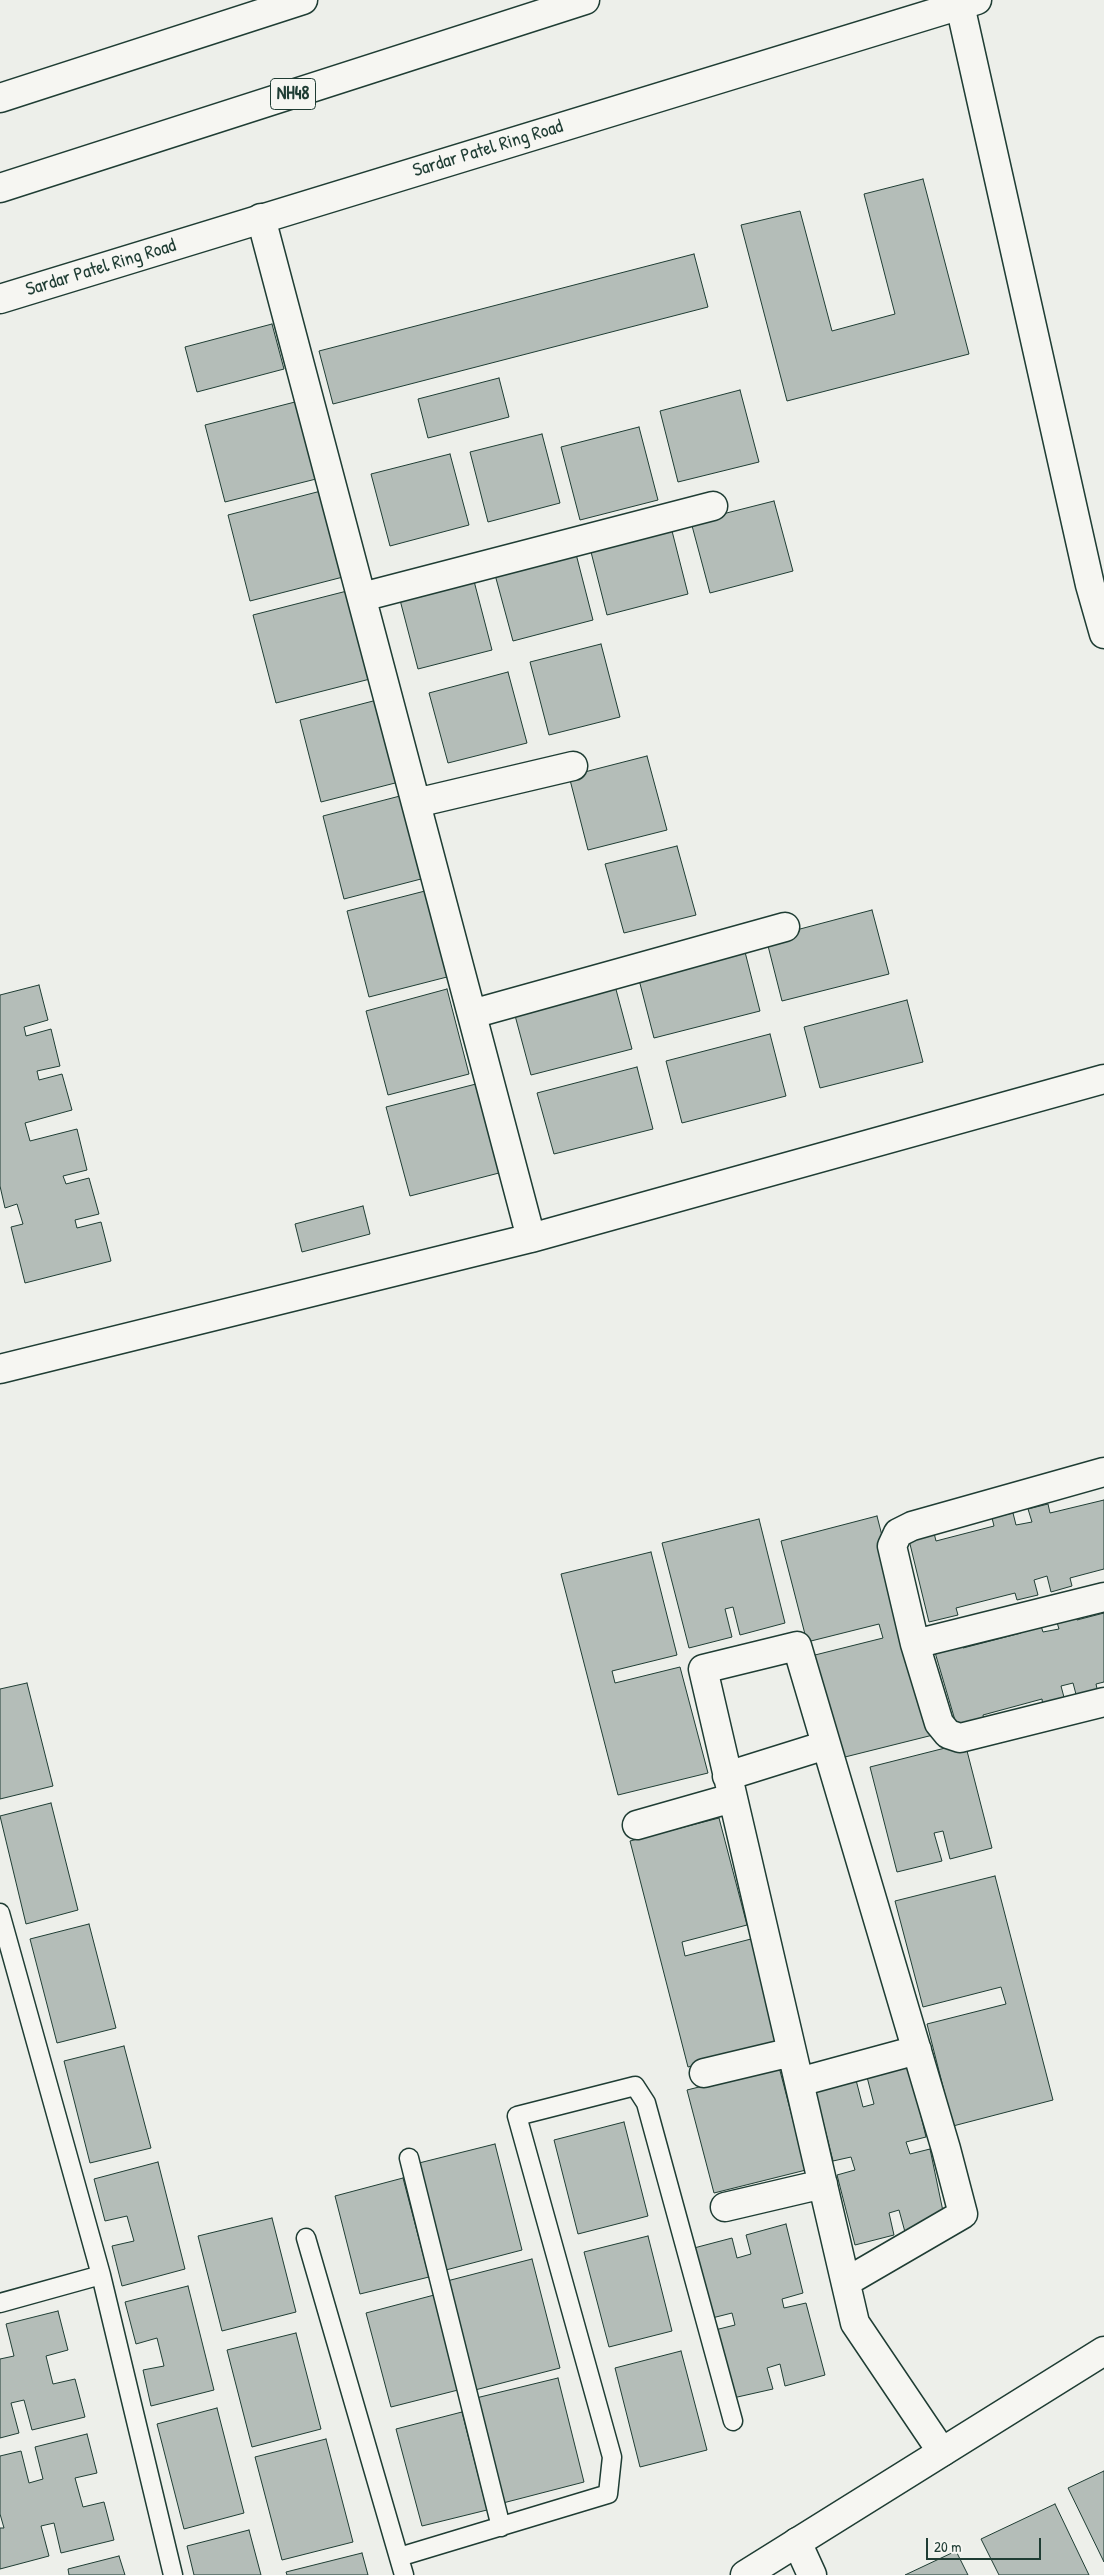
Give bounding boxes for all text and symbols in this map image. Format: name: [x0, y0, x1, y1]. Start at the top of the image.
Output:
road number: NH48: [270, 78, 316, 110]
street label: Sardar Patel Ring Road: [410, 115, 566, 183]
street label: Sardar Patel Ring Road: [23, 234, 179, 302]
scale bar: [929, 2528, 1044, 2560]
text: 20 m: [934, 2536, 961, 2557]

